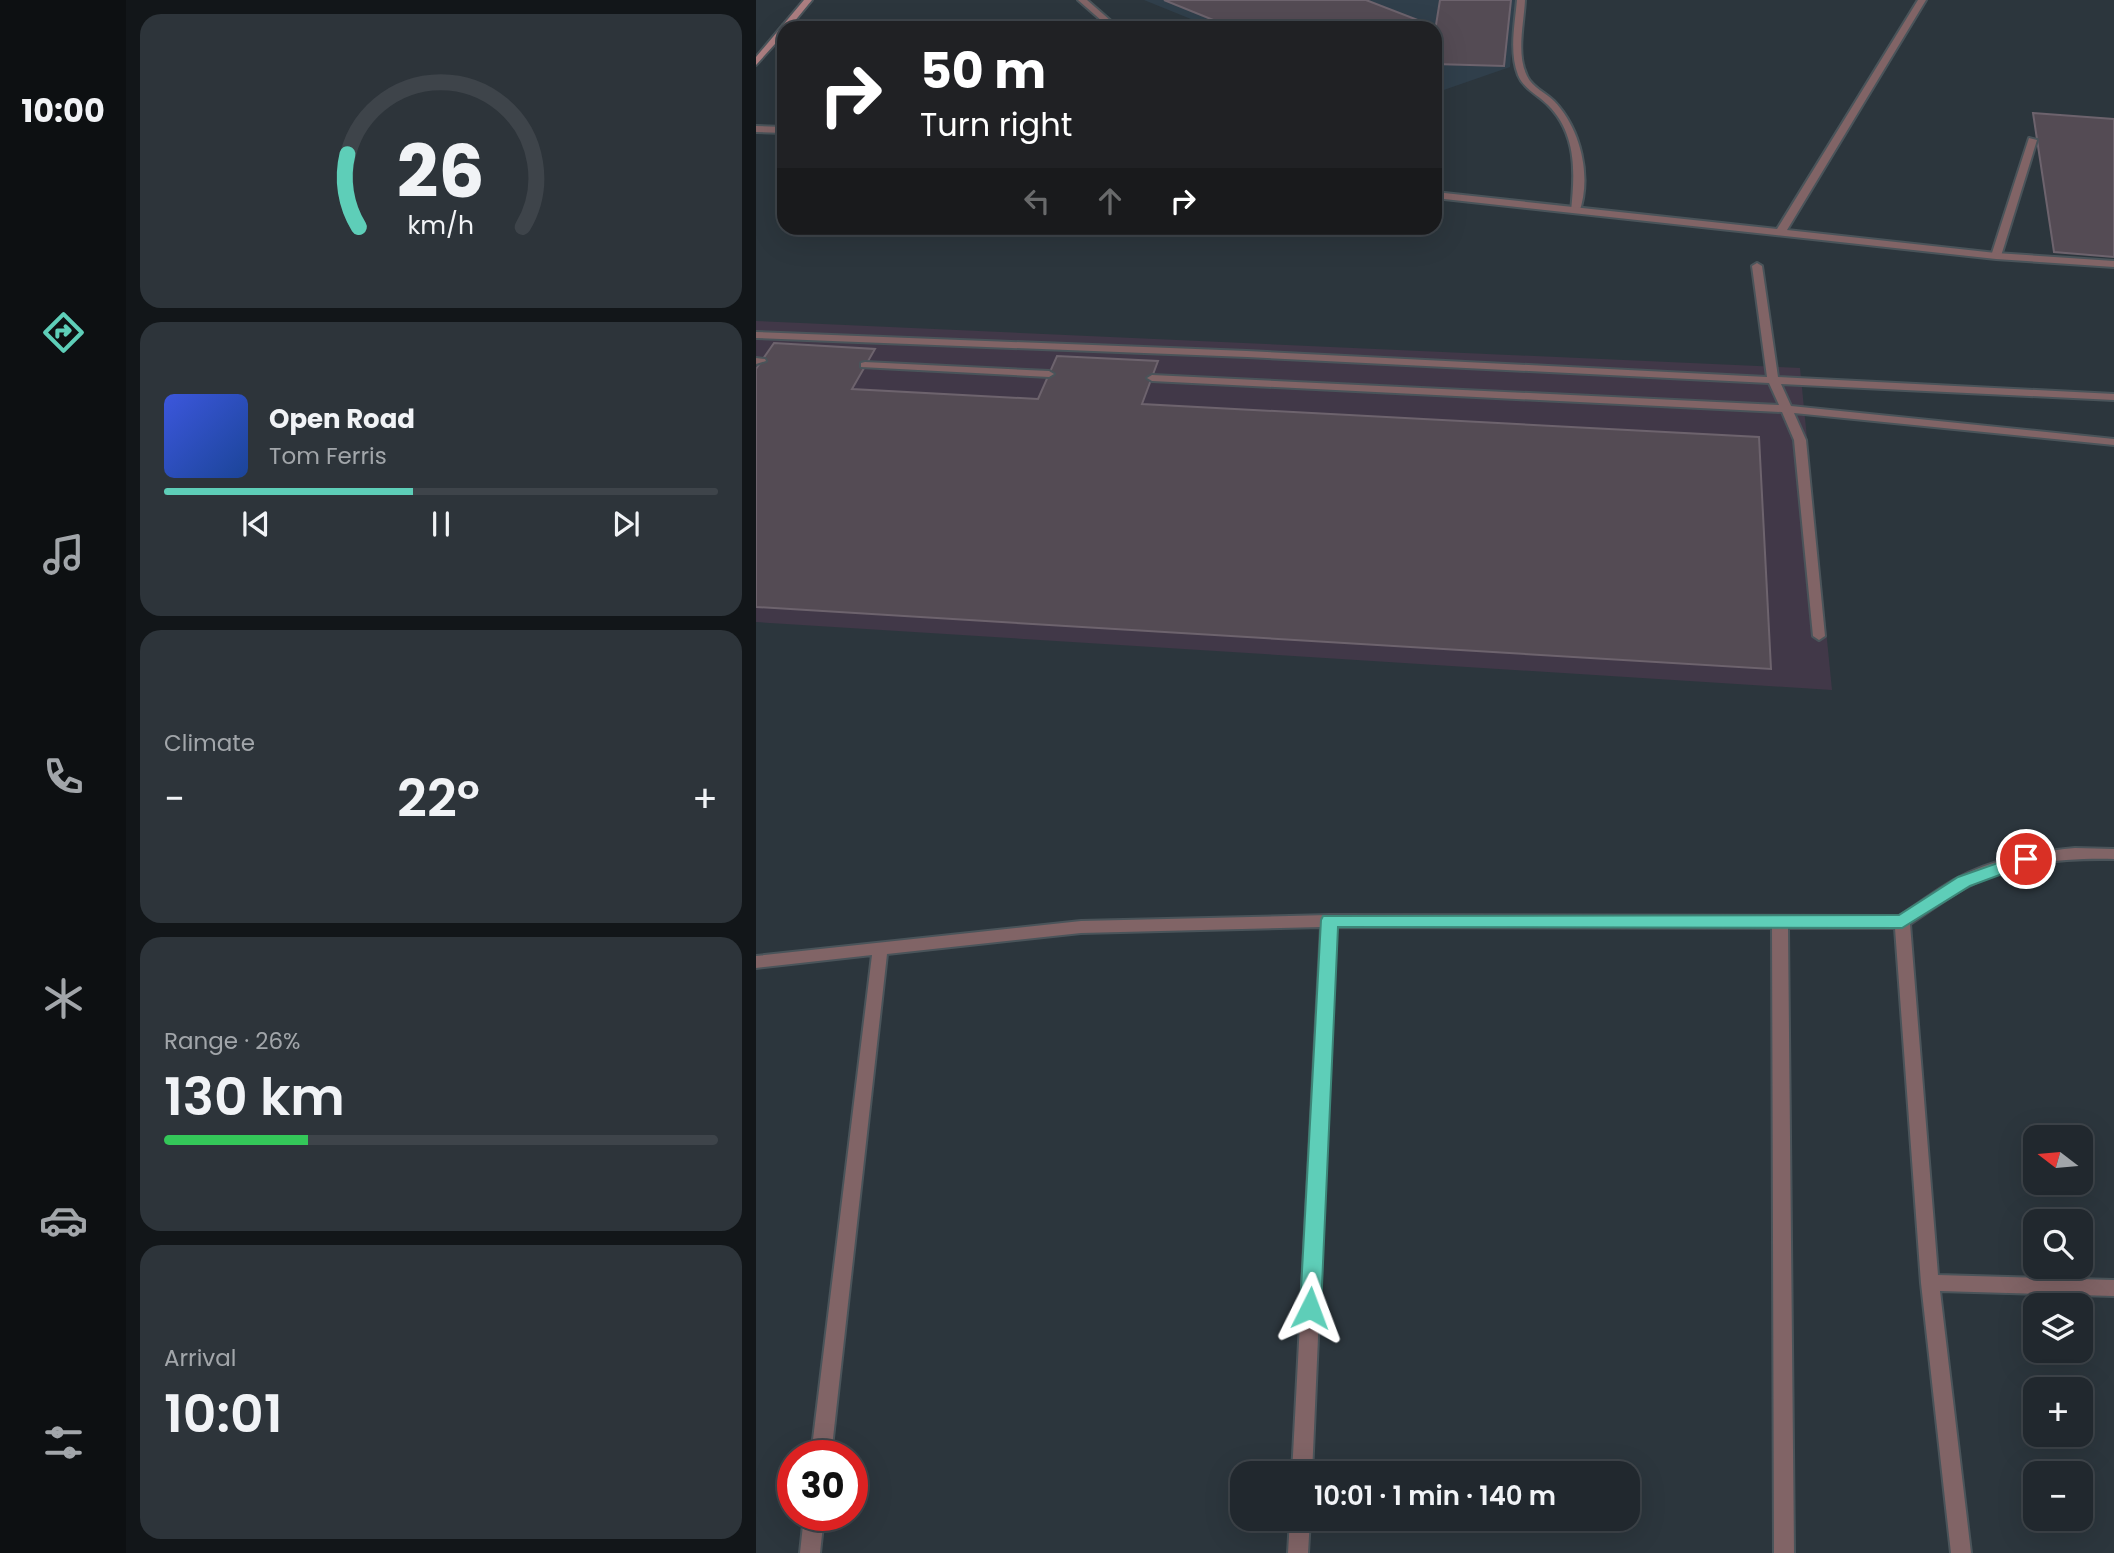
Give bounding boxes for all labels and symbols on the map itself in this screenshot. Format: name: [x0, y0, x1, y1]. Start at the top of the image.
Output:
pin: [1996, 829, 2056, 889]
north arrow: [2023, 1125, 2093, 1195]
position arrow: [1273, 1271, 1347, 1345]
speed limit sign: 30: [777, 1440, 868, 1531]

